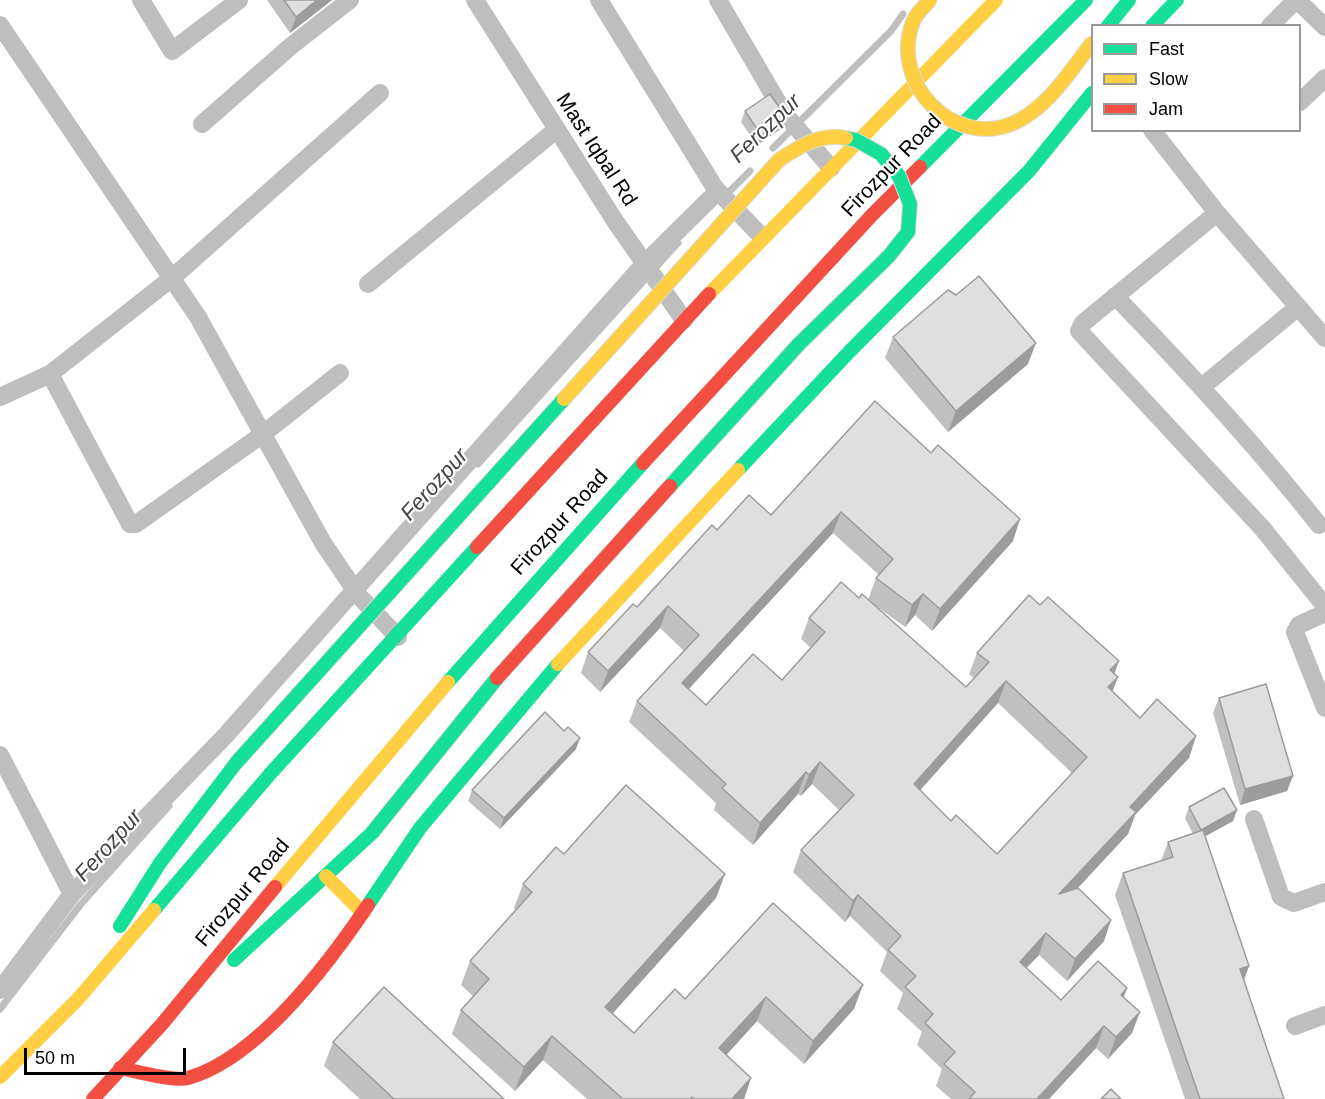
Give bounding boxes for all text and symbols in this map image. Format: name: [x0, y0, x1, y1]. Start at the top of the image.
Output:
legend: [1091, 24, 1301, 132]
text: Fast: [1149, 39, 1184, 59]
text: Slow: [1149, 69, 1188, 89]
street label: Mast Iqbal Rd: [550, 89, 642, 211]
water label: Ferozpur: [725, 89, 807, 169]
text: Jam: [1149, 99, 1183, 119]
street label: Firozpur Road: [837, 109, 947, 223]
water label: Ferozpur: [396, 443, 474, 527]
street label: Firozpur Road: [506, 465, 614, 581]
water label: Ferozpur: [70, 804, 148, 888]
street label: Firozpur Road: [191, 834, 295, 952]
scale bar: [27, 1036, 189, 1074]
text: 50 m: [35, 1048, 75, 1068]

